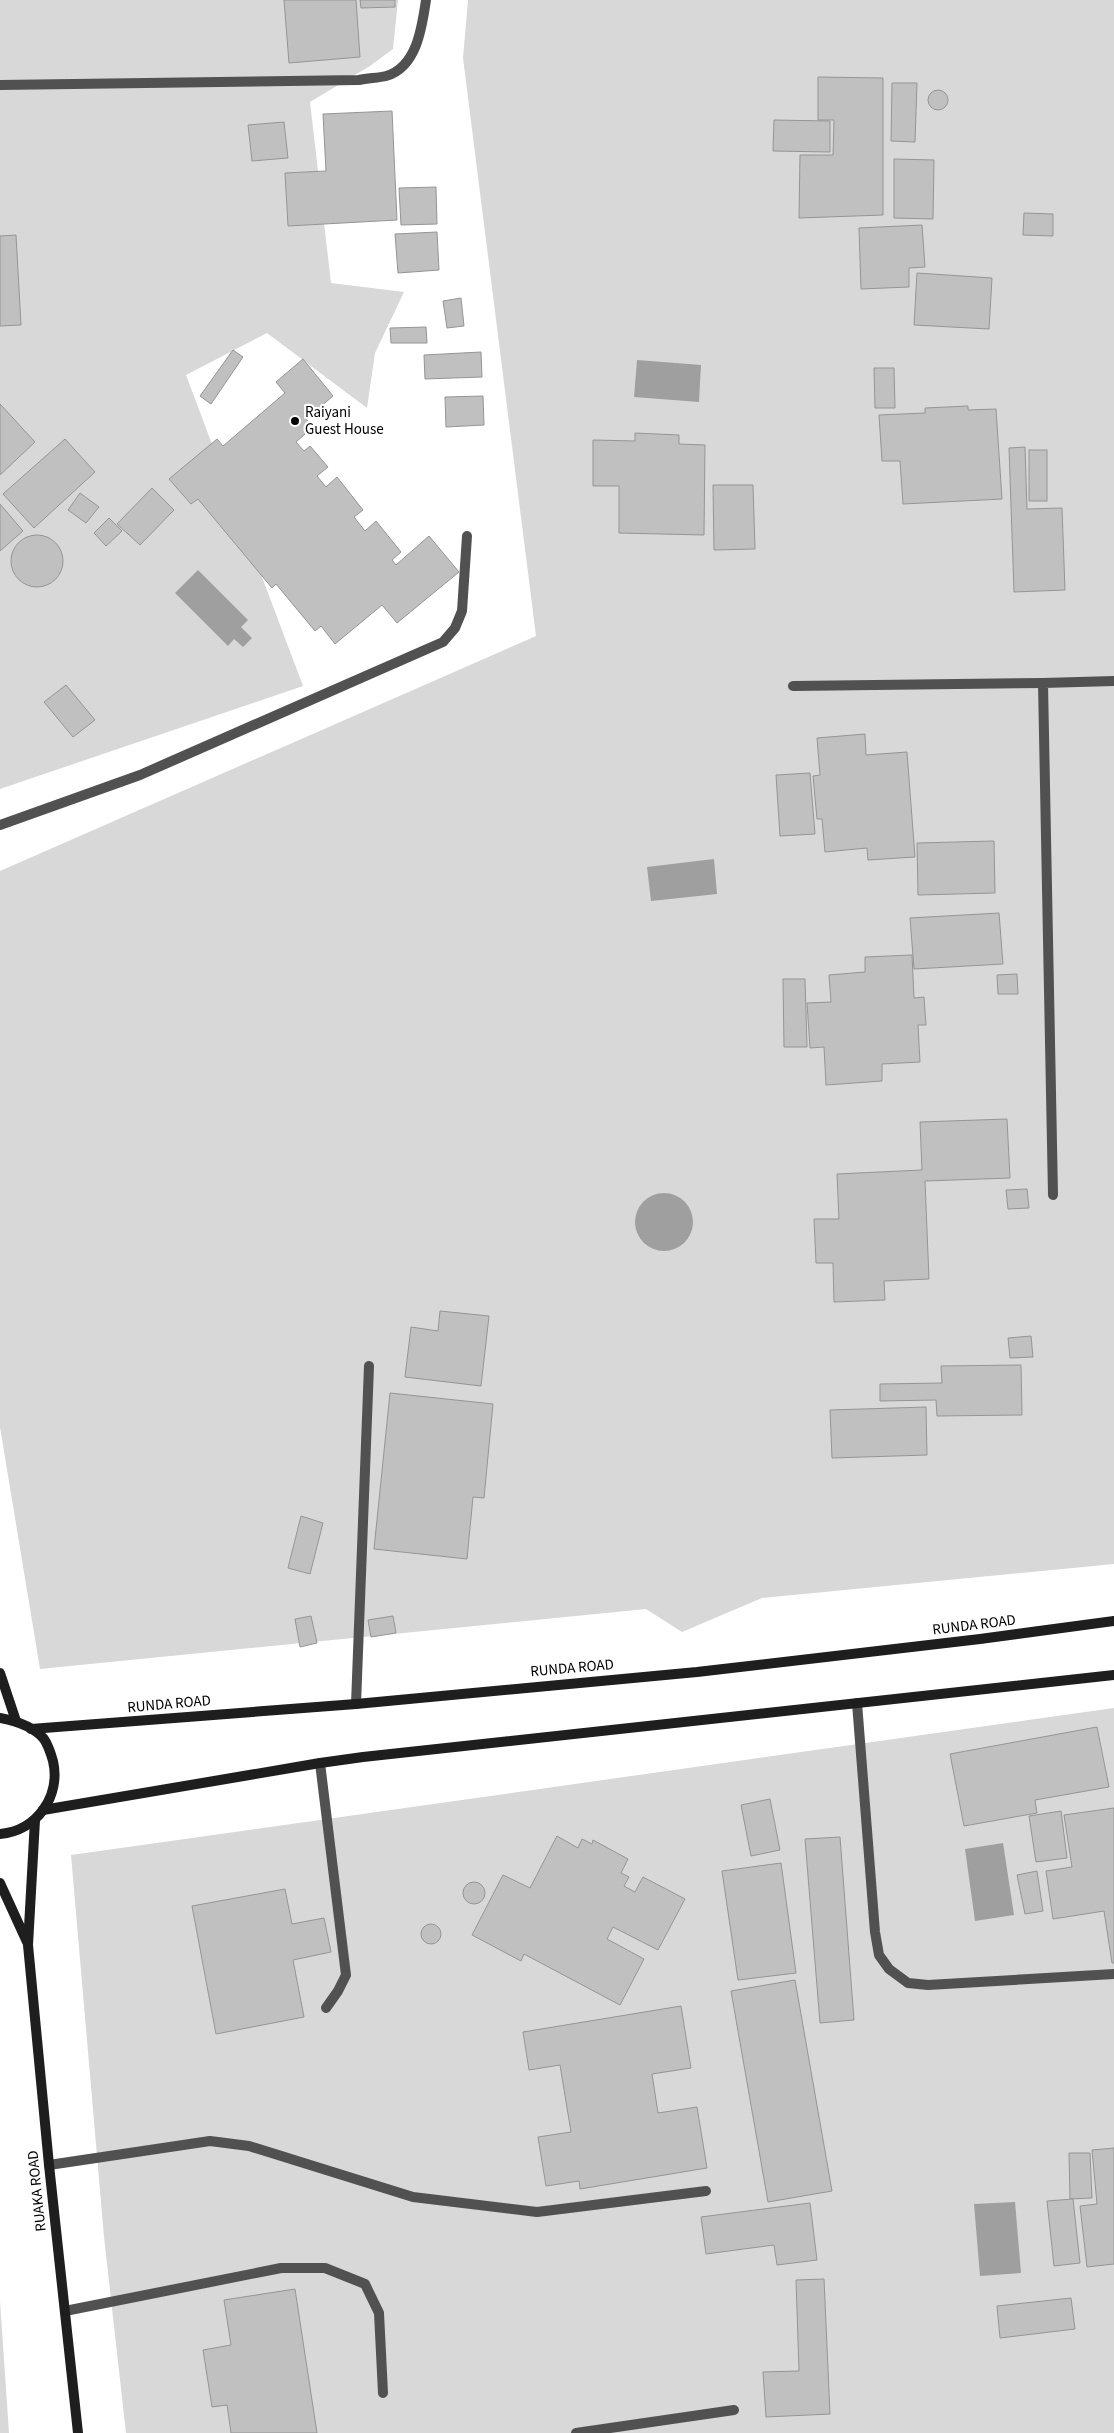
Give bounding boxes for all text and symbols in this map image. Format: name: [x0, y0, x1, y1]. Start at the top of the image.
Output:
place label: Raiyani Guest House: [305, 402, 384, 440]
marker: Raiyani Guest House: [289, 415, 301, 427]
street label: RUNDA ROAD: [931, 1609, 1017, 1641]
street label: RUNDA ROAD: [529, 1654, 615, 1682]
street label: RUNDA ROAD: [126, 1690, 212, 1718]
street label: RUAKA ROAD: [22, 2149, 52, 2233]

